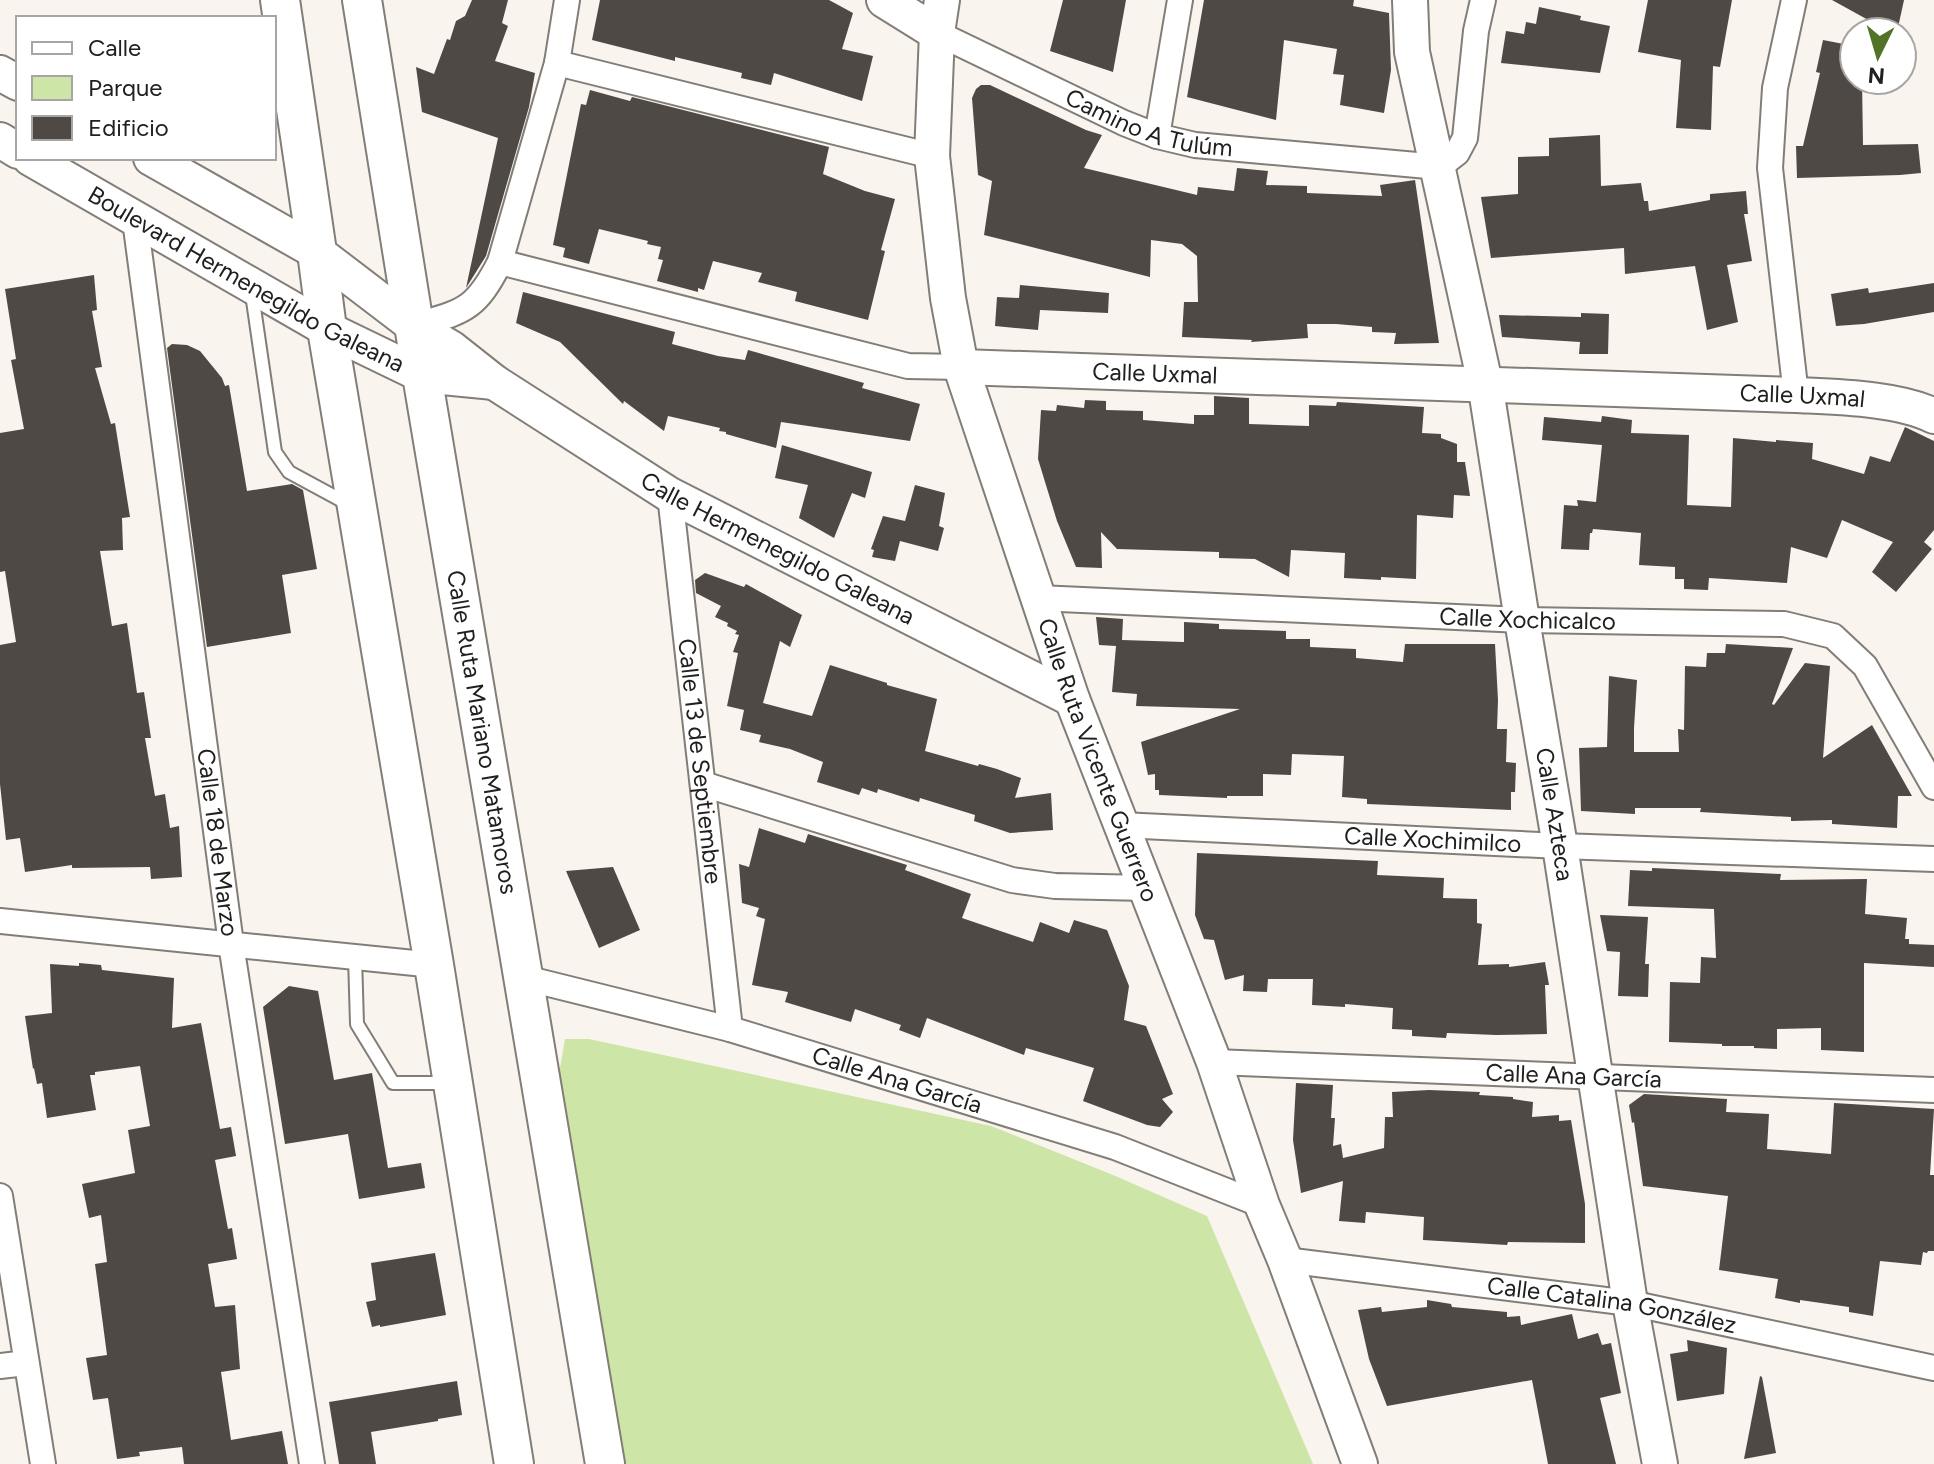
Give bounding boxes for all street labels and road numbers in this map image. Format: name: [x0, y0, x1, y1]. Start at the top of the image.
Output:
street label: Camino A Tulúm: [1061, 82, 1234, 162]
street label: Boulevard Hermenegildo Galeana: [83, 180, 409, 378]
street label: Calle Uxmal: [1092, 356, 1218, 390]
street label: Calle Uxmal: [1739, 378, 1867, 413]
street label: Calle Hermenegildo Galeana: [636, 465, 920, 631]
street label: Calle Ruta Mariano Matamoros: [441, 568, 524, 896]
street label: Calle Xochicalco: [1439, 601, 1616, 635]
street label: Calle Ruta Vicente Guerrero: [1032, 615, 1165, 906]
street label: Calle 13 de Septiembre: [672, 637, 729, 886]
street label: Calle Azteca: [1530, 746, 1580, 883]
street label: Calle 18 de Marzo: [191, 747, 245, 938]
street label: Calle Xochimilco: [1343, 821, 1522, 858]
street label: Calle Ana García: [809, 1040, 986, 1119]
street label: Calle Ana García: [1485, 1058, 1662, 1093]
street label: Calle Catalina González: [1486, 1270, 1739, 1339]

